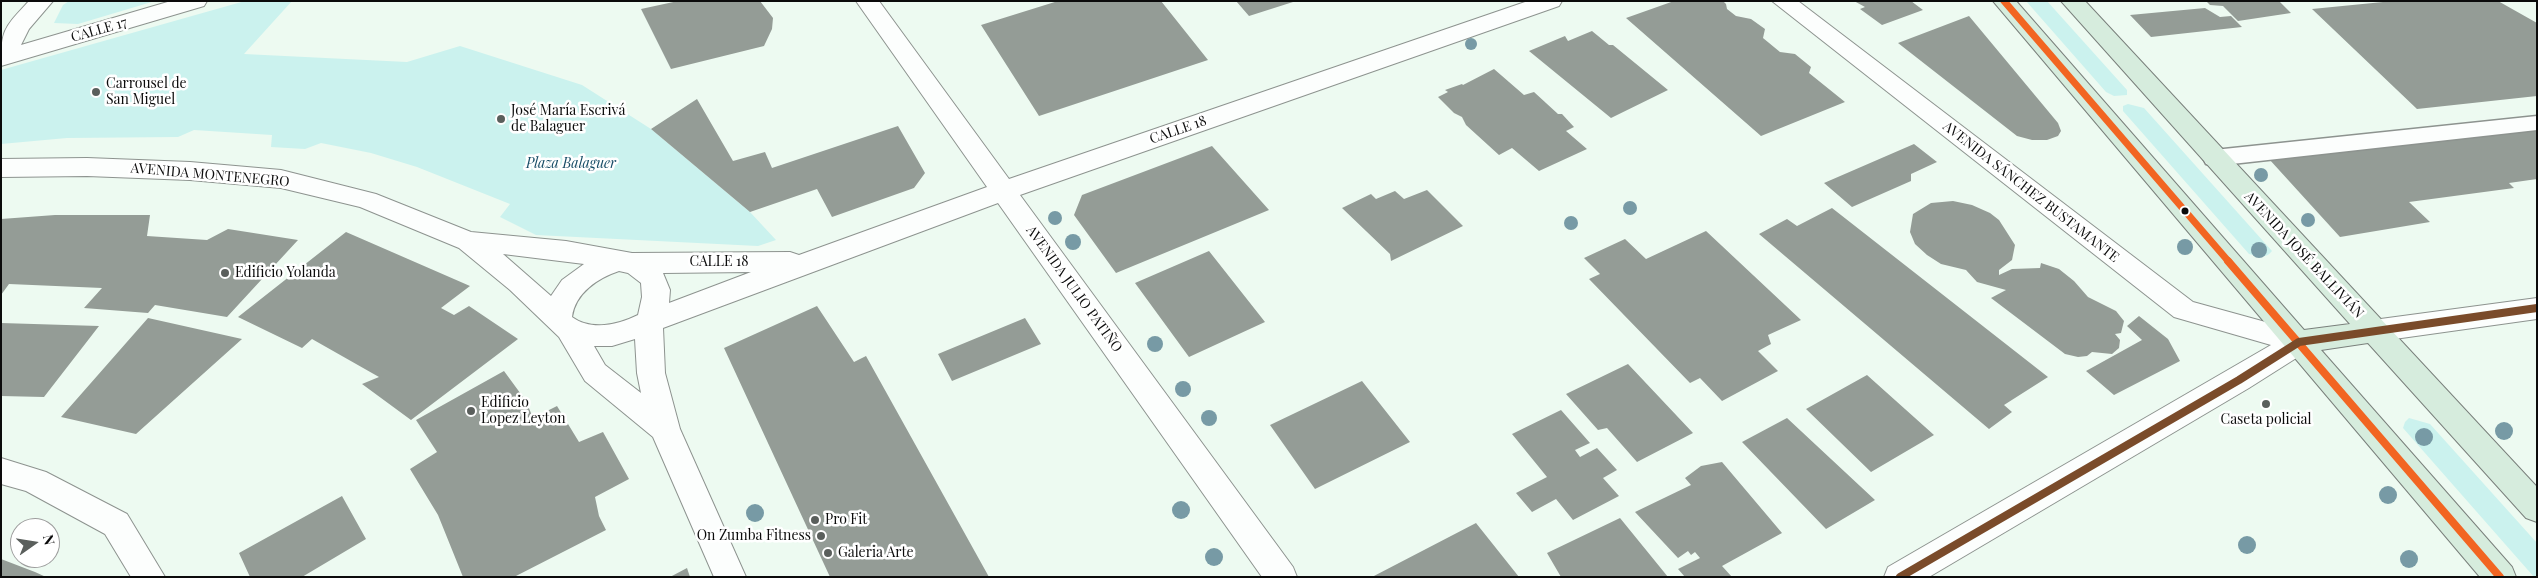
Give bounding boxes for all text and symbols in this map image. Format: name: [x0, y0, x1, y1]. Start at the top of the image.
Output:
street label: CALLE 17: [69, 14, 129, 46]
place label: Carrousel de San Miguel: [106, 76, 187, 108]
marker: Carrousel de San Miguel: [90, 86, 102, 98]
place label: José María Escrivá de Balaguer: [511, 103, 625, 136]
street label: CALLE 18: [1147, 112, 1209, 148]
marker: José María Escrivá de Balaguer: [495, 113, 507, 125]
street label: AVENIDA SÁNCHEZ BUSTAMANTE: [1940, 118, 2122, 266]
park label: Plaza Balaguer: [526, 156, 616, 172]
street label: AVENIDA MONTENEGRO: [130, 160, 290, 190]
street label: AVENIDA JOSÉ BALLIVIÁN: [2241, 188, 2367, 322]
unlabelled marker: [2180, 206, 2190, 216]
street label: AVENIDA JULIO PATIÑO: [1022, 222, 1126, 356]
street label: CALLE 18: [689, 254, 749, 270]
place label: Edificio Yolanda: [235, 265, 336, 281]
marker: Edificio Yolanda: [219, 267, 231, 279]
place label: Edificio Lopez Leyton: [481, 395, 565, 428]
marker: Caseta policial: [2260, 398, 2272, 410]
marker: Edificio Lopez Leyton: [465, 405, 477, 417]
place label: Caseta policial: [2220, 412, 2312, 428]
place label: Pro Fit: [825, 512, 867, 528]
marker: Pro Fit: [809, 514, 821, 526]
north arrow: [10, 518, 60, 568]
place label: On Zumba Fitness: [697, 528, 811, 544]
marker: On Zumba Fitness: [815, 530, 827, 542]
text: N: [39, 533, 60, 547]
place label: Galeria Arte: [838, 545, 914, 561]
marker: Galeria Arte: [822, 547, 834, 559]

